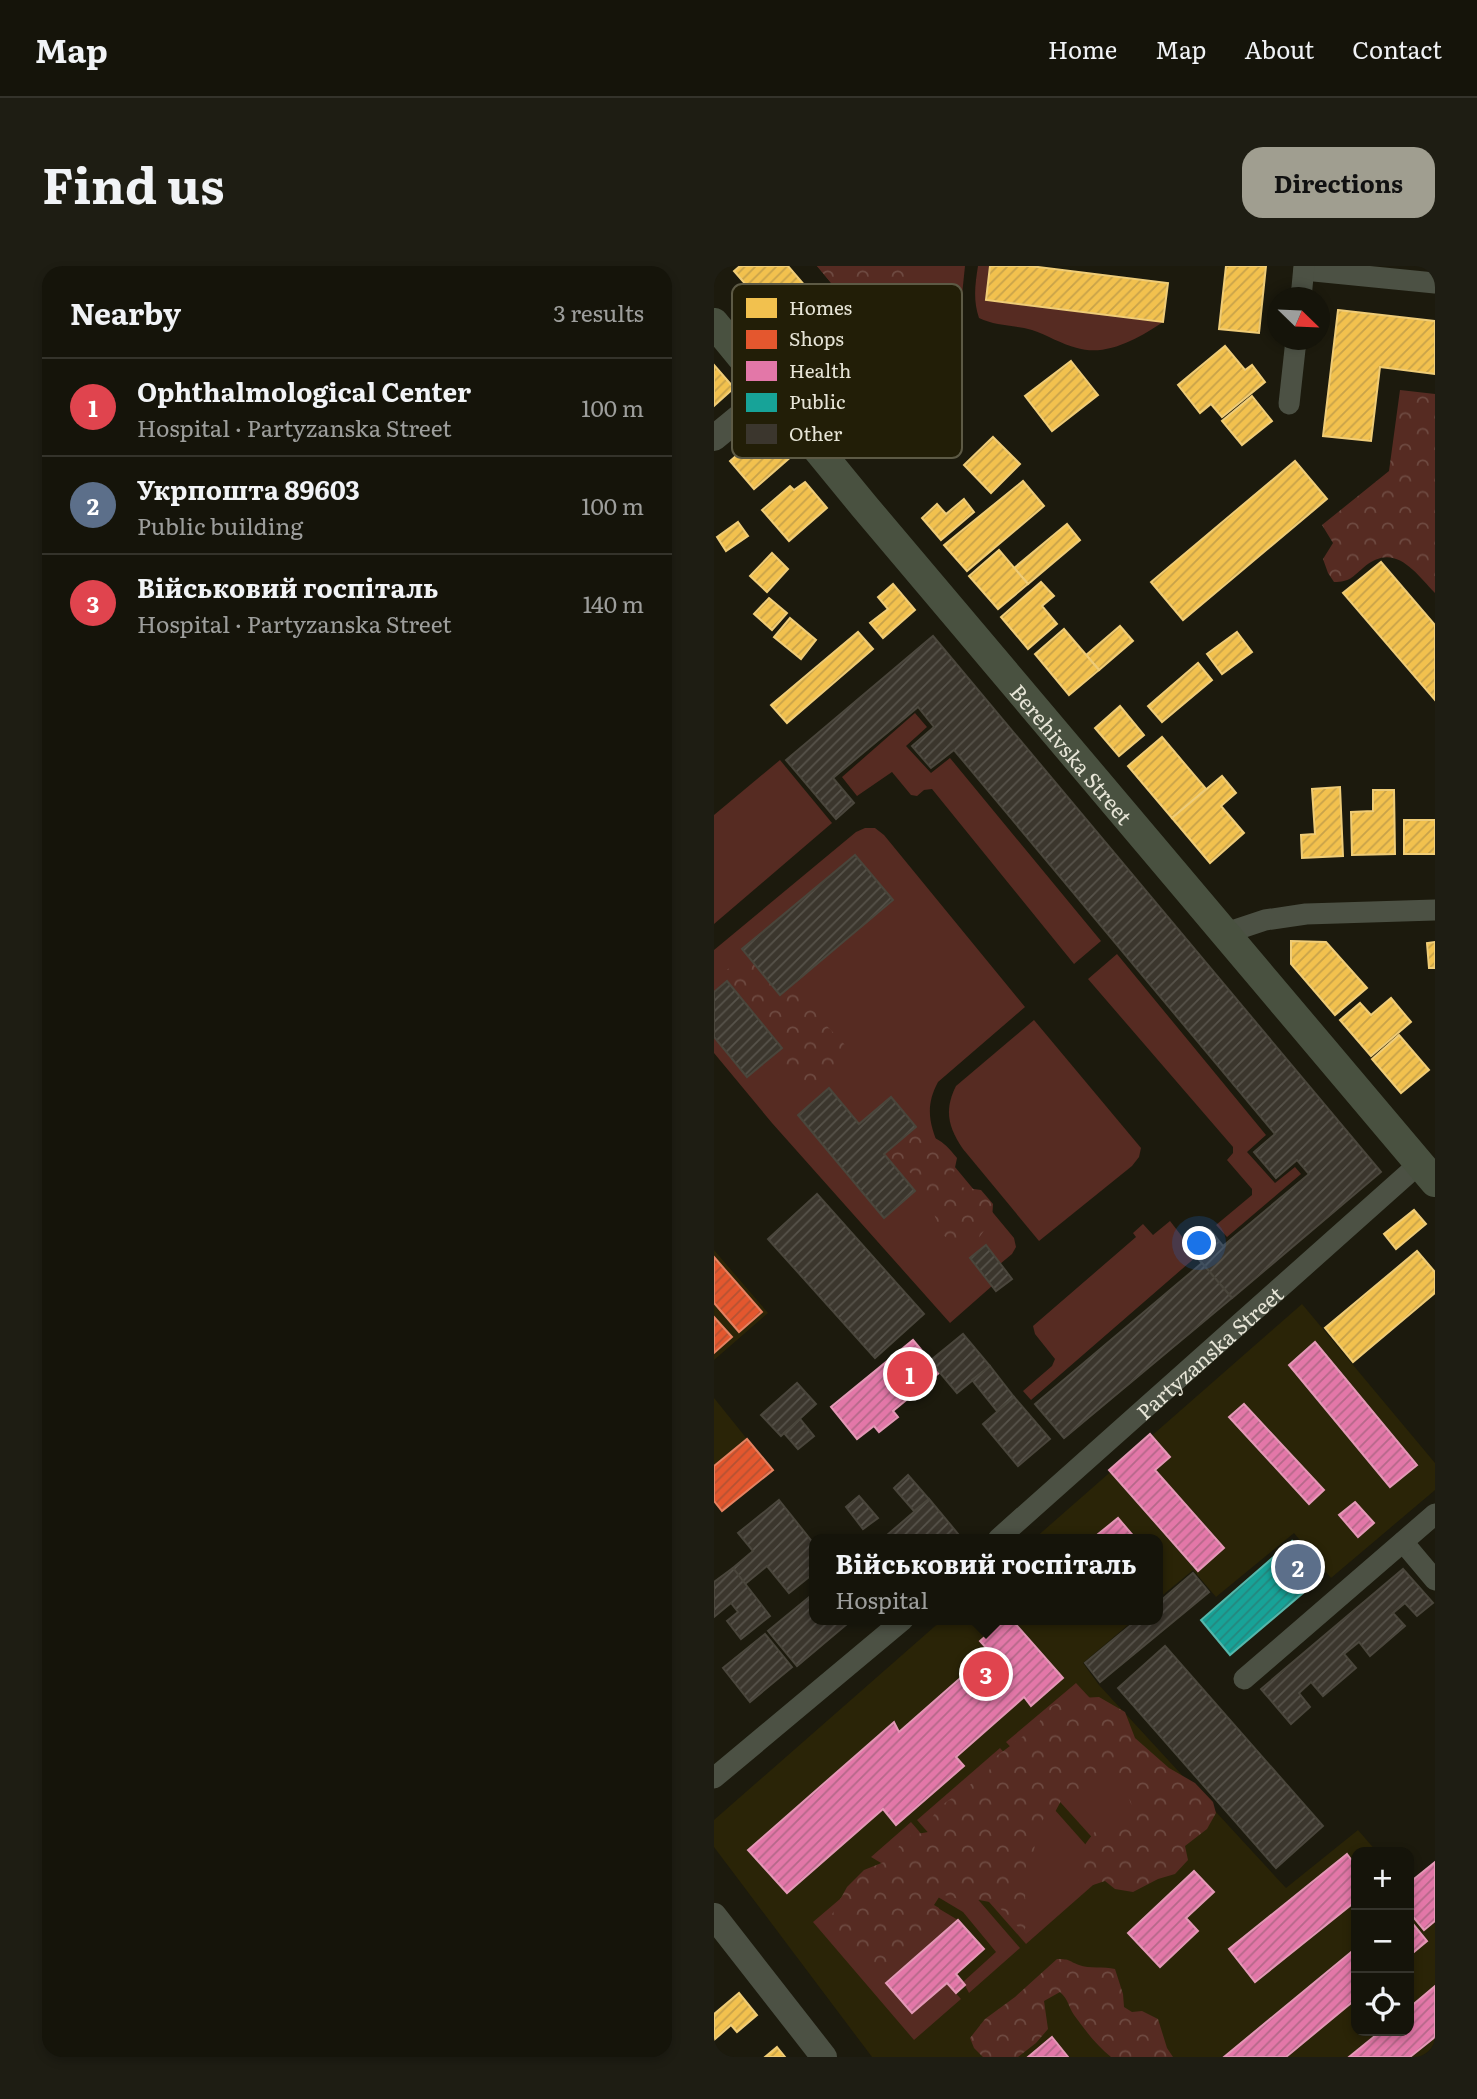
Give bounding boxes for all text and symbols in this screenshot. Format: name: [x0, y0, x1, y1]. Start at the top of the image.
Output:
text: Map: [35, 24, 108, 73]
text: Home: [1048, 31, 1117, 66]
text: Map: [1155, 31, 1206, 66]
text: About: [1244, 31, 1314, 66]
text: Contact: [1352, 31, 1442, 66]
text: Find us: [42, 146, 225, 219]
button: Directions: [1242, 147, 1435, 218]
legend: [732, 284, 962, 458]
north arrow: [1267, 287, 1330, 350]
text: Nearby: [70, 290, 181, 334]
text: Homes: [789, 293, 853, 321]
text: 3 results: [553, 295, 644, 329]
text: Shops: [789, 324, 844, 352]
text: Health: [789, 356, 851, 384]
text: Ophthalmological Center: [137, 371, 471, 410]
text: Public: [789, 387, 846, 415]
text: 1: [88, 390, 98, 424]
text: 100 m: [581, 390, 644, 424]
text: Hospital · Partyzanska Street: [137, 410, 452, 444]
text: Other: [789, 419, 842, 447]
text: Укрпошта 89603: [137, 469, 360, 508]
text: 2: [87, 488, 99, 522]
text: 100 m: [581, 488, 644, 522]
text: Public building: [137, 508, 303, 542]
text: Військовий госпіталь: [137, 567, 439, 606]
text: 3: [87, 586, 99, 620]
text: 140 m: [583, 586, 644, 620]
text: Hospital · Partyzanska Street: [137, 606, 452, 640]
street label: Berehivska Street: [1004, 676, 1141, 830]
your location: [1182, 1226, 1216, 1260]
street label: Partyzanska Street: [1128, 1277, 1289, 1425]
pin: 1: [887, 1348, 933, 1400]
popup: [809, 1534, 1163, 1625]
pin: 2: [1275, 1541, 1321, 1593]
text: Військовий госпіталь: [835, 1543, 1137, 1582]
text: Hospital: [835, 1582, 928, 1616]
pin: 3: [963, 1648, 1009, 1700]
map controls: [1351, 1847, 1414, 2036]
button: +: [1351, 1847, 1414, 1910]
button: −: [1351, 1910, 1414, 1973]
button: locate: [1351, 1973, 1414, 2036]

